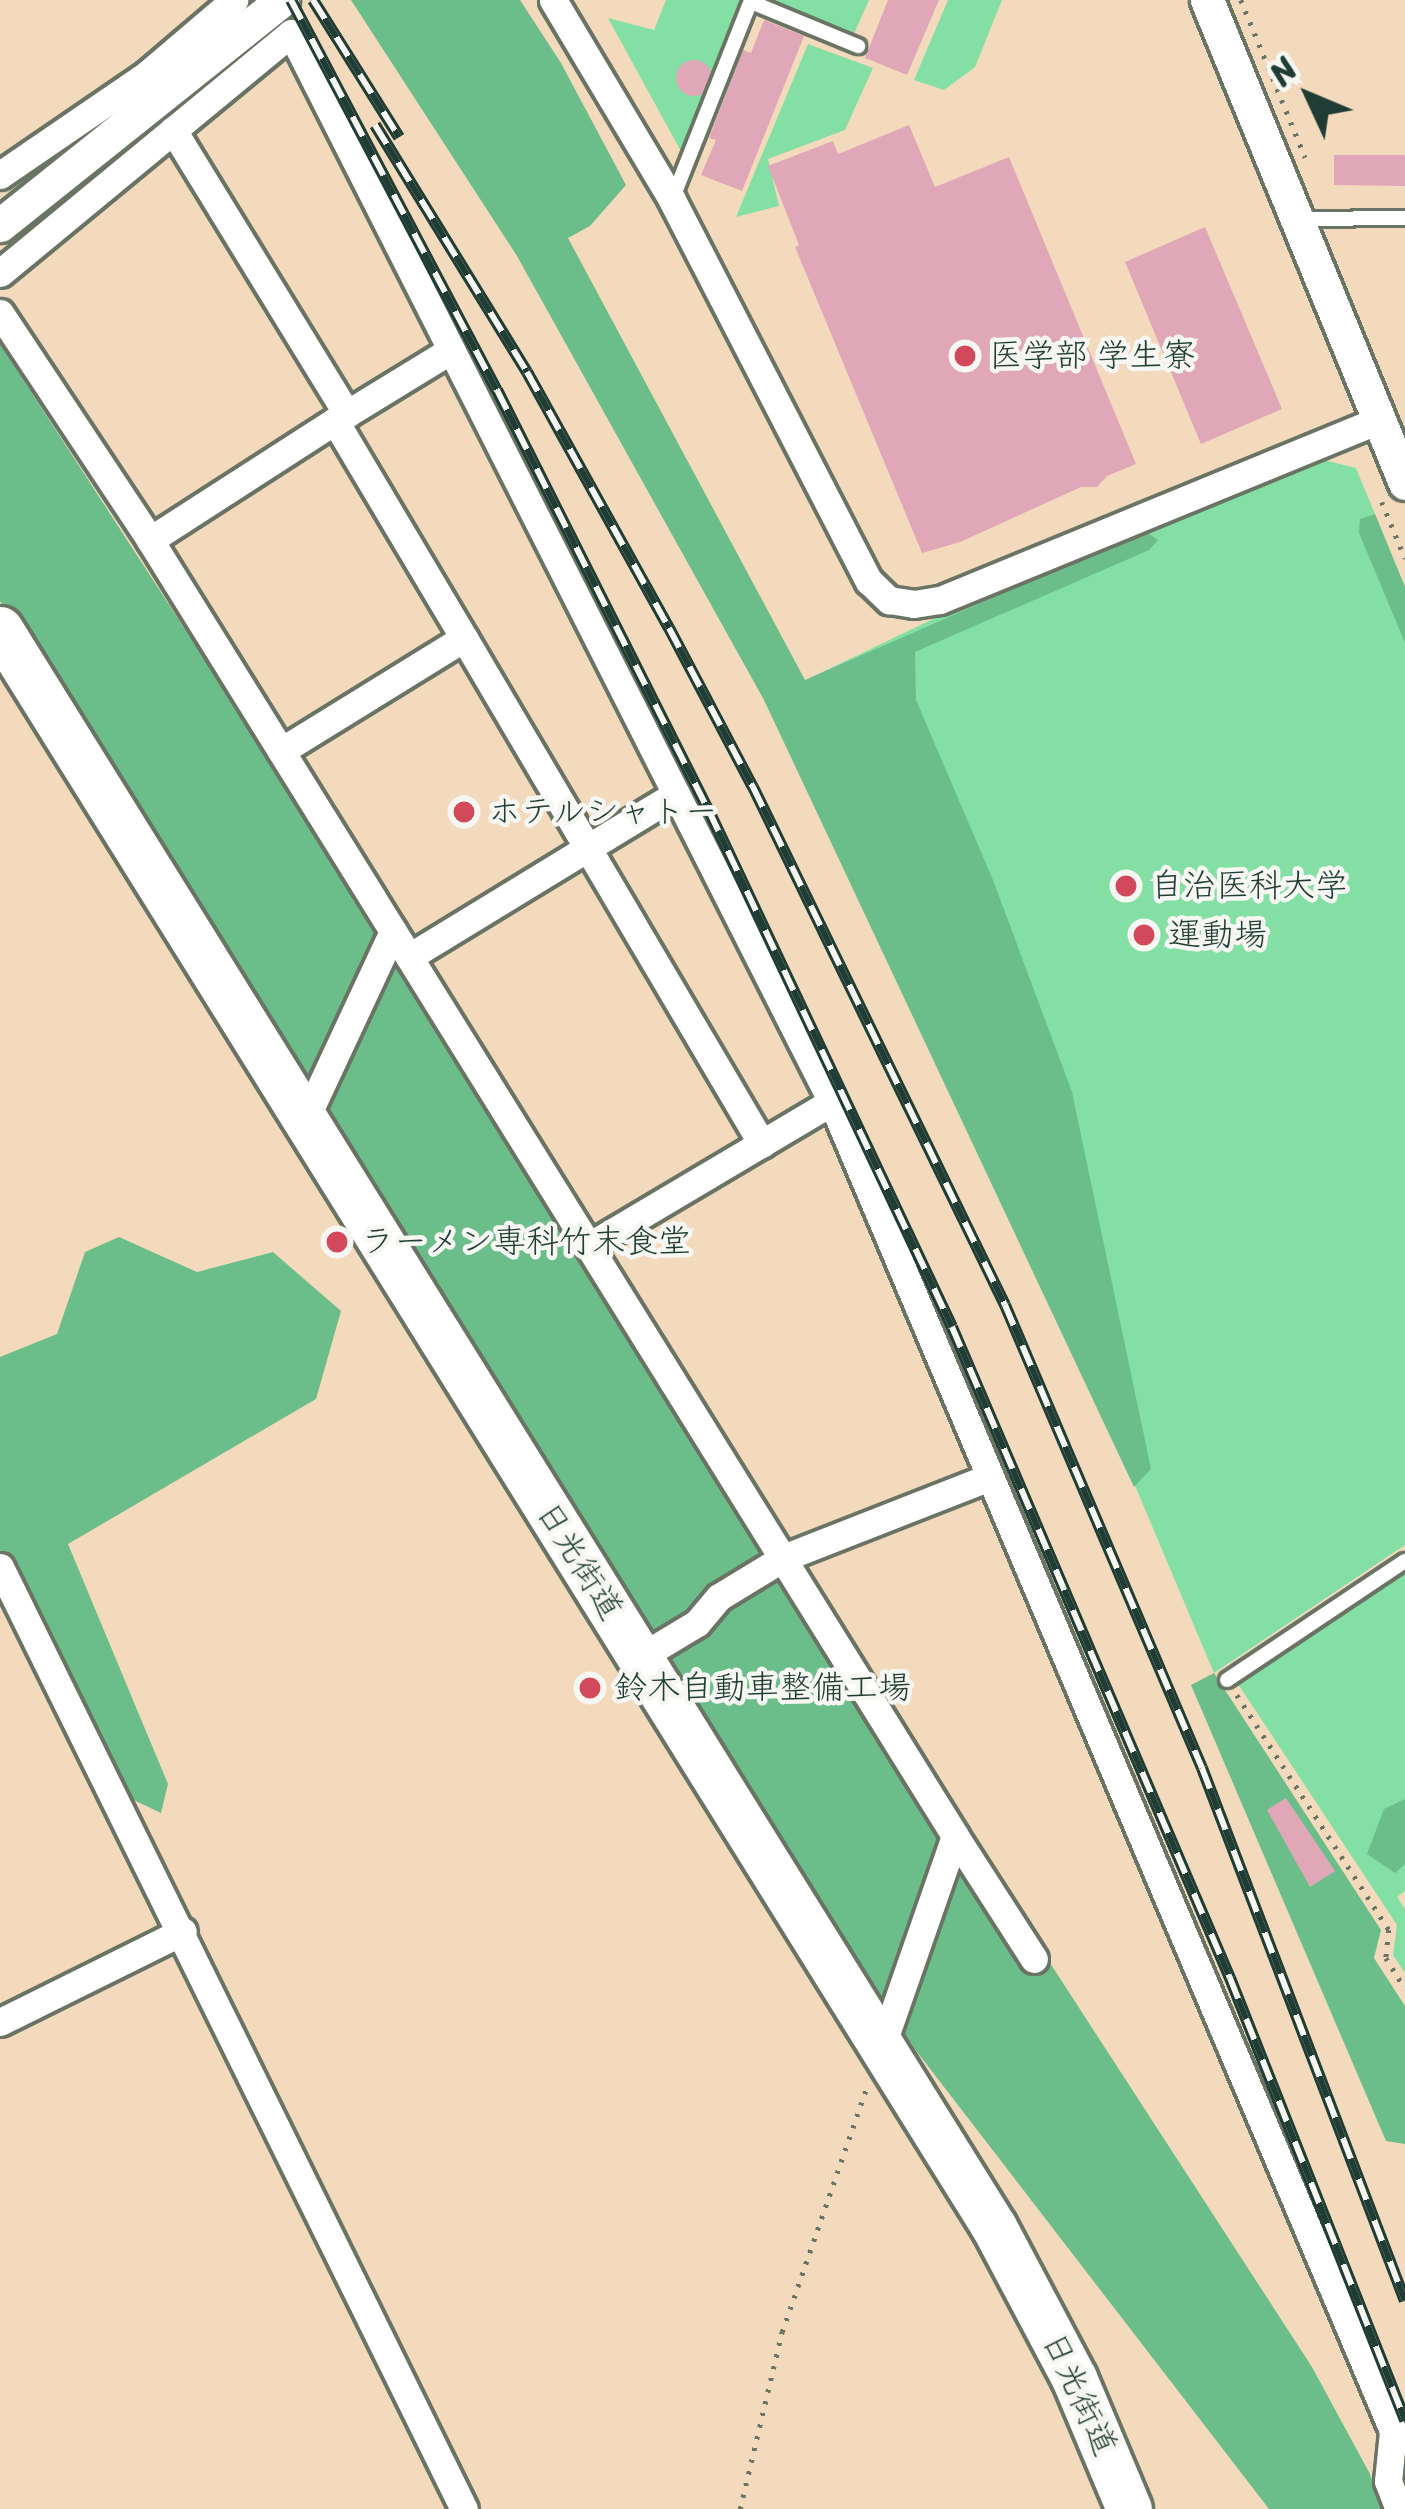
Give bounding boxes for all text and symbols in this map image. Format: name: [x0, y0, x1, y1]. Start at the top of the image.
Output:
north arrow: [1249, 36, 1369, 156]
text: N: [1254, 43, 1312, 99]
place label: 医学部 学生寮: [989, 336, 1196, 376]
marker: 医学部 学生寮: [952, 343, 978, 369]
place label: ホテルシャトー: [488, 792, 719, 832]
marker: ホテルシャトー: [451, 799, 477, 825]
place label: 自治医科大学: [1150, 866, 1348, 906]
marker: 自治医科大学: [1113, 873, 1139, 899]
place label: 運動場: [1168, 915, 1267, 955]
marker: 運動場: [1131, 922, 1157, 948]
place label: ラーメン専科竹末食堂: [361, 1222, 691, 1262]
marker: ラーメン専科竹末食堂: [324, 1229, 350, 1255]
street label: 日光街道: [527, 1495, 631, 1627]
place label: 鈴木自動車整備工場: [614, 1668, 911, 1708]
marker: 鈴木自動車整備工場: [577, 1675, 603, 1701]
street label: 日光街道: [1033, 2326, 1125, 2462]

